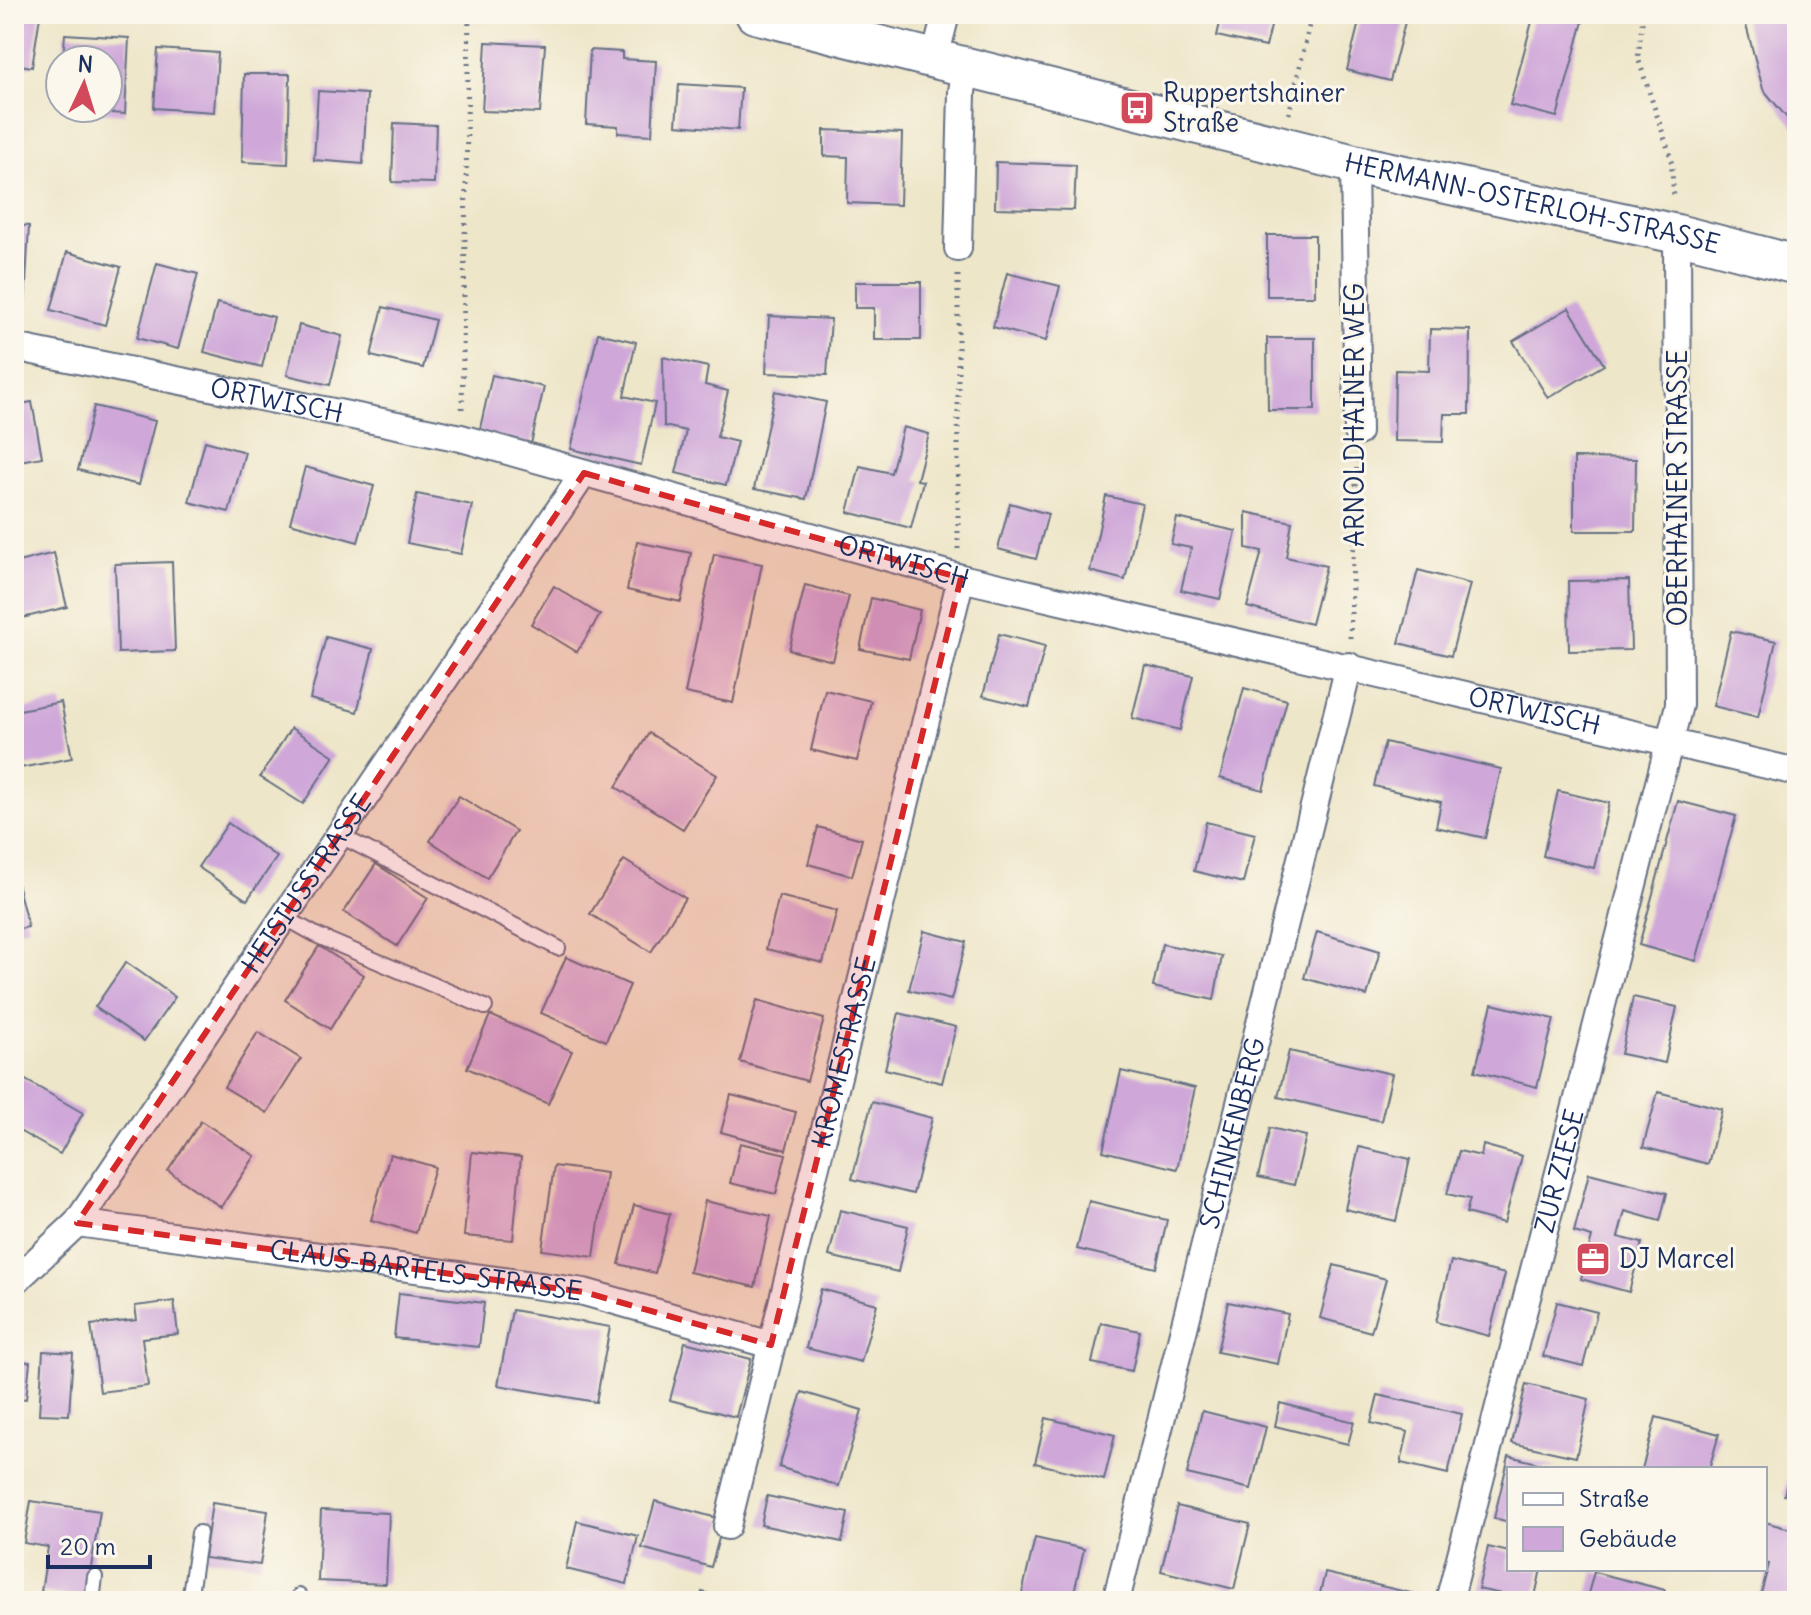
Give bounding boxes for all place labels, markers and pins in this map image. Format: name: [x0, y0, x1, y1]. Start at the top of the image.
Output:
place label: Ruppertshainer Straße: [1163, 76, 1345, 139]
bus stop icon: Ruppertshainer Straße: [1118, 89, 1156, 127]
office icon: DJ Marcel: [1574, 1240, 1612, 1278]
place label: DJ Marcel: [1619, 1242, 1735, 1275]

